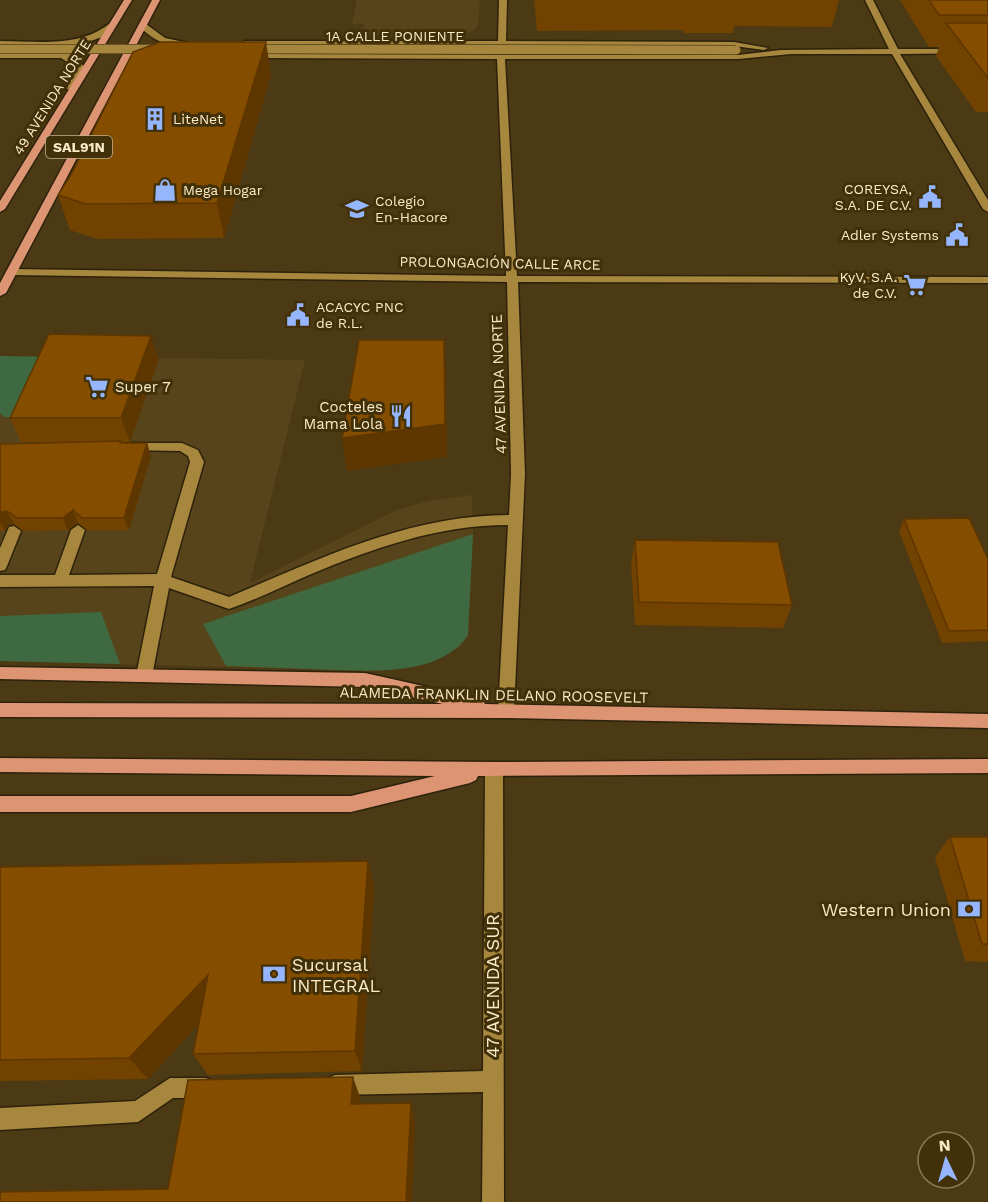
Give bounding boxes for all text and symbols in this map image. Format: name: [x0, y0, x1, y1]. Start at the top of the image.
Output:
street label: 1A CALLE PONIENTE: [326, 28, 464, 44]
street label: 49 AVENIDA NORTE: [10, 36, 94, 157]
building icon: LiteNet: [142, 106, 168, 132]
place label: LiteNet: [173, 111, 223, 127]
road number: SAL91N: [46, 136, 112, 158]
shop icon: Mega Hogar: [152, 177, 178, 203]
place label: COREYSA, S.A. DE C.V.: [835, 181, 912, 213]
place label: Mega Hogar: [183, 182, 263, 198]
public building icon: COREYSA, S.A. DE C.V.: [917, 184, 943, 210]
place label: Colegio En-Hacore: [375, 193, 448, 225]
school or university icon: Colegio En-Hacore: [344, 196, 370, 222]
public building icon: Adler Systems: [944, 222, 970, 248]
place label: Adler Systems: [841, 227, 939, 243]
street label: PROLONGACIÓN CALLE ARCE: [399, 253, 601, 273]
place label: KyV, S.A. de C.V.: [840, 269, 897, 301]
supermarket icon: KyV, S.A. de C.V.: [902, 272, 928, 298]
place label: ACACYC PNC de R.L.: [316, 299, 404, 331]
public building icon: ACACYC PNC de R.L.: [285, 302, 311, 328]
street label: 47 AVENIDA NORTE: [488, 314, 510, 454]
supermarket icon: Super 7: [84, 374, 110, 400]
place label: Super 7: [115, 378, 171, 396]
place label: Cocteles Mama Lola: [303, 398, 384, 433]
restaurant icon: Cocteles Mama Lola: [388, 403, 414, 429]
street label: ALAMEDA FRANKLIN DELANO ROOSEVELT: [339, 683, 649, 707]
bank icon: Western Union: [956, 896, 982, 922]
place label: Western Union: [821, 899, 951, 920]
street label: 47 AVENIDA SUR: [482, 914, 503, 1058]
place label: Sucursal INTEGRAL: [292, 954, 381, 996]
bank icon: Sucursal INTEGRAL: [261, 961, 287, 987]
north arrow: [916, 1130, 976, 1190]
text: N: [938, 1136, 951, 1156]

